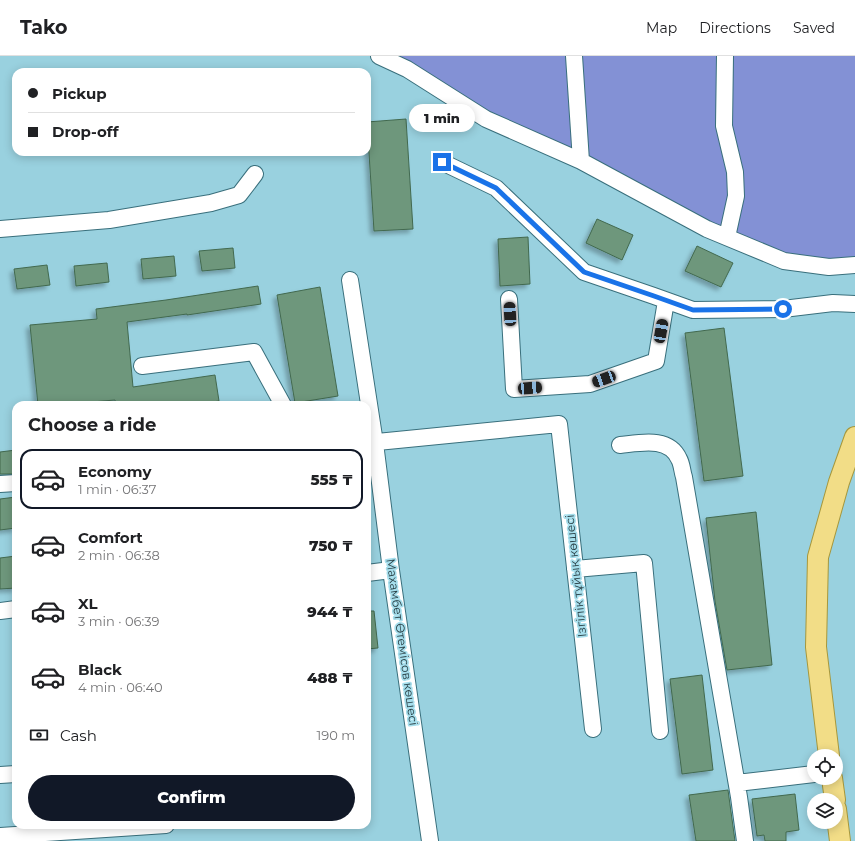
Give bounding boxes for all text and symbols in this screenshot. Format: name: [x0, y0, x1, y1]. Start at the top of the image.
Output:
text: Tako: [20, 16, 67, 39]
text: Map: [646, 19, 677, 37]
text: Directions: [699, 19, 771, 37]
text: Saved: [793, 19, 835, 37]
text: Pickup: [52, 84, 107, 103]
callout: 1 min: [409, 104, 475, 132]
text: 1 min: [424, 110, 460, 126]
text: Drop-off: [52, 122, 119, 141]
route end: [433, 153, 451, 171]
route start: [774, 300, 792, 318]
car: [503, 302, 517, 326]
car: [653, 318, 669, 344]
car: [591, 369, 617, 389]
car: [518, 381, 542, 395]
text: Choose a ride: [28, 414, 156, 436]
icon: car: [30, 461, 66, 497]
text: Economy: [78, 462, 151, 481]
text: 555 ₸: [310, 470, 353, 489]
text: 1 min · 06:37: [78, 481, 156, 497]
street label: Ізгілік тұйық көшесі: [562, 514, 589, 638]
icon: car: [30, 527, 66, 563]
text: Comfort: [78, 528, 143, 547]
text: 750 ₸: [309, 536, 353, 555]
text: 2 min · 06:38: [78, 547, 160, 563]
street label: Махамбет Өтемісов көшесі: [383, 558, 422, 726]
icon: car: [30, 593, 66, 629]
text: XL: [78, 594, 97, 613]
text: 944 ₸: [307, 602, 353, 621]
text: 3 min · 06:39: [78, 613, 159, 629]
icon: car: [30, 659, 66, 695]
text: Black: [78, 660, 122, 679]
text: 488 ₸: [307, 668, 353, 687]
text: 4 min · 06:40: [78, 679, 163, 695]
icon: cash: [28, 724, 50, 746]
text: Cash: [60, 726, 97, 745]
text: 190 m: [317, 727, 355, 743]
map controls: [807, 749, 843, 829]
button: locate: [807, 749, 843, 785]
button: Confirm: [28, 775, 355, 821]
button: layers: [807, 793, 843, 829]

